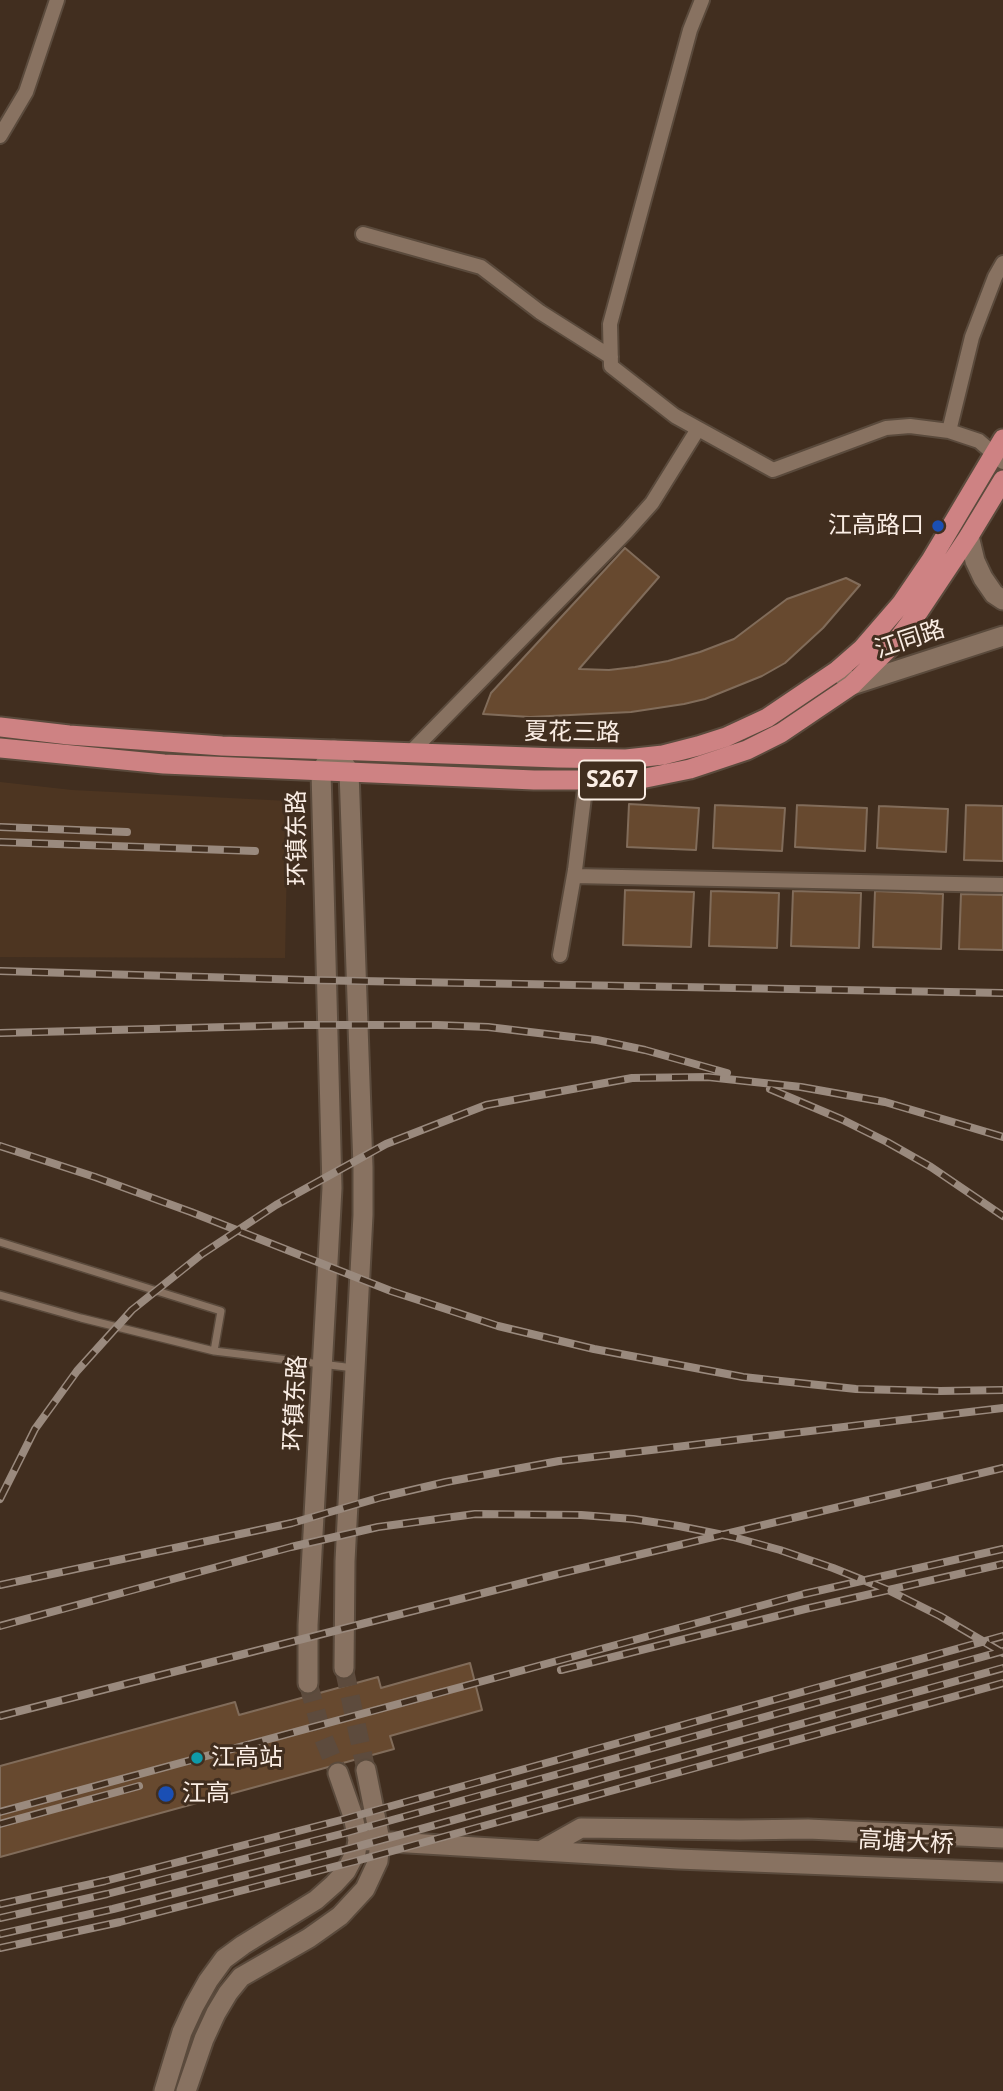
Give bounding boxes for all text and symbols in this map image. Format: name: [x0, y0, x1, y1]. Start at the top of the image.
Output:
place label: 江高路口: [828, 512, 924, 540]
marker: 江高路口: [930, 518, 946, 534]
street label: 江同路: [871, 615, 949, 665]
street label: 夏花三路: [524, 718, 620, 748]
road number: S267: [579, 760, 645, 800]
street label: 环镇东路: [283, 790, 313, 886]
street label: 环镇东路: [279, 1354, 313, 1452]
place label: 江高站: [211, 1744, 283, 1772]
marker: 江高站: [189, 1750, 205, 1766]
place label: 江高: [182, 1780, 230, 1808]
marker: 江高: [156, 1784, 176, 1804]
street label: 高塘大桥: [857, 1826, 955, 1860]

